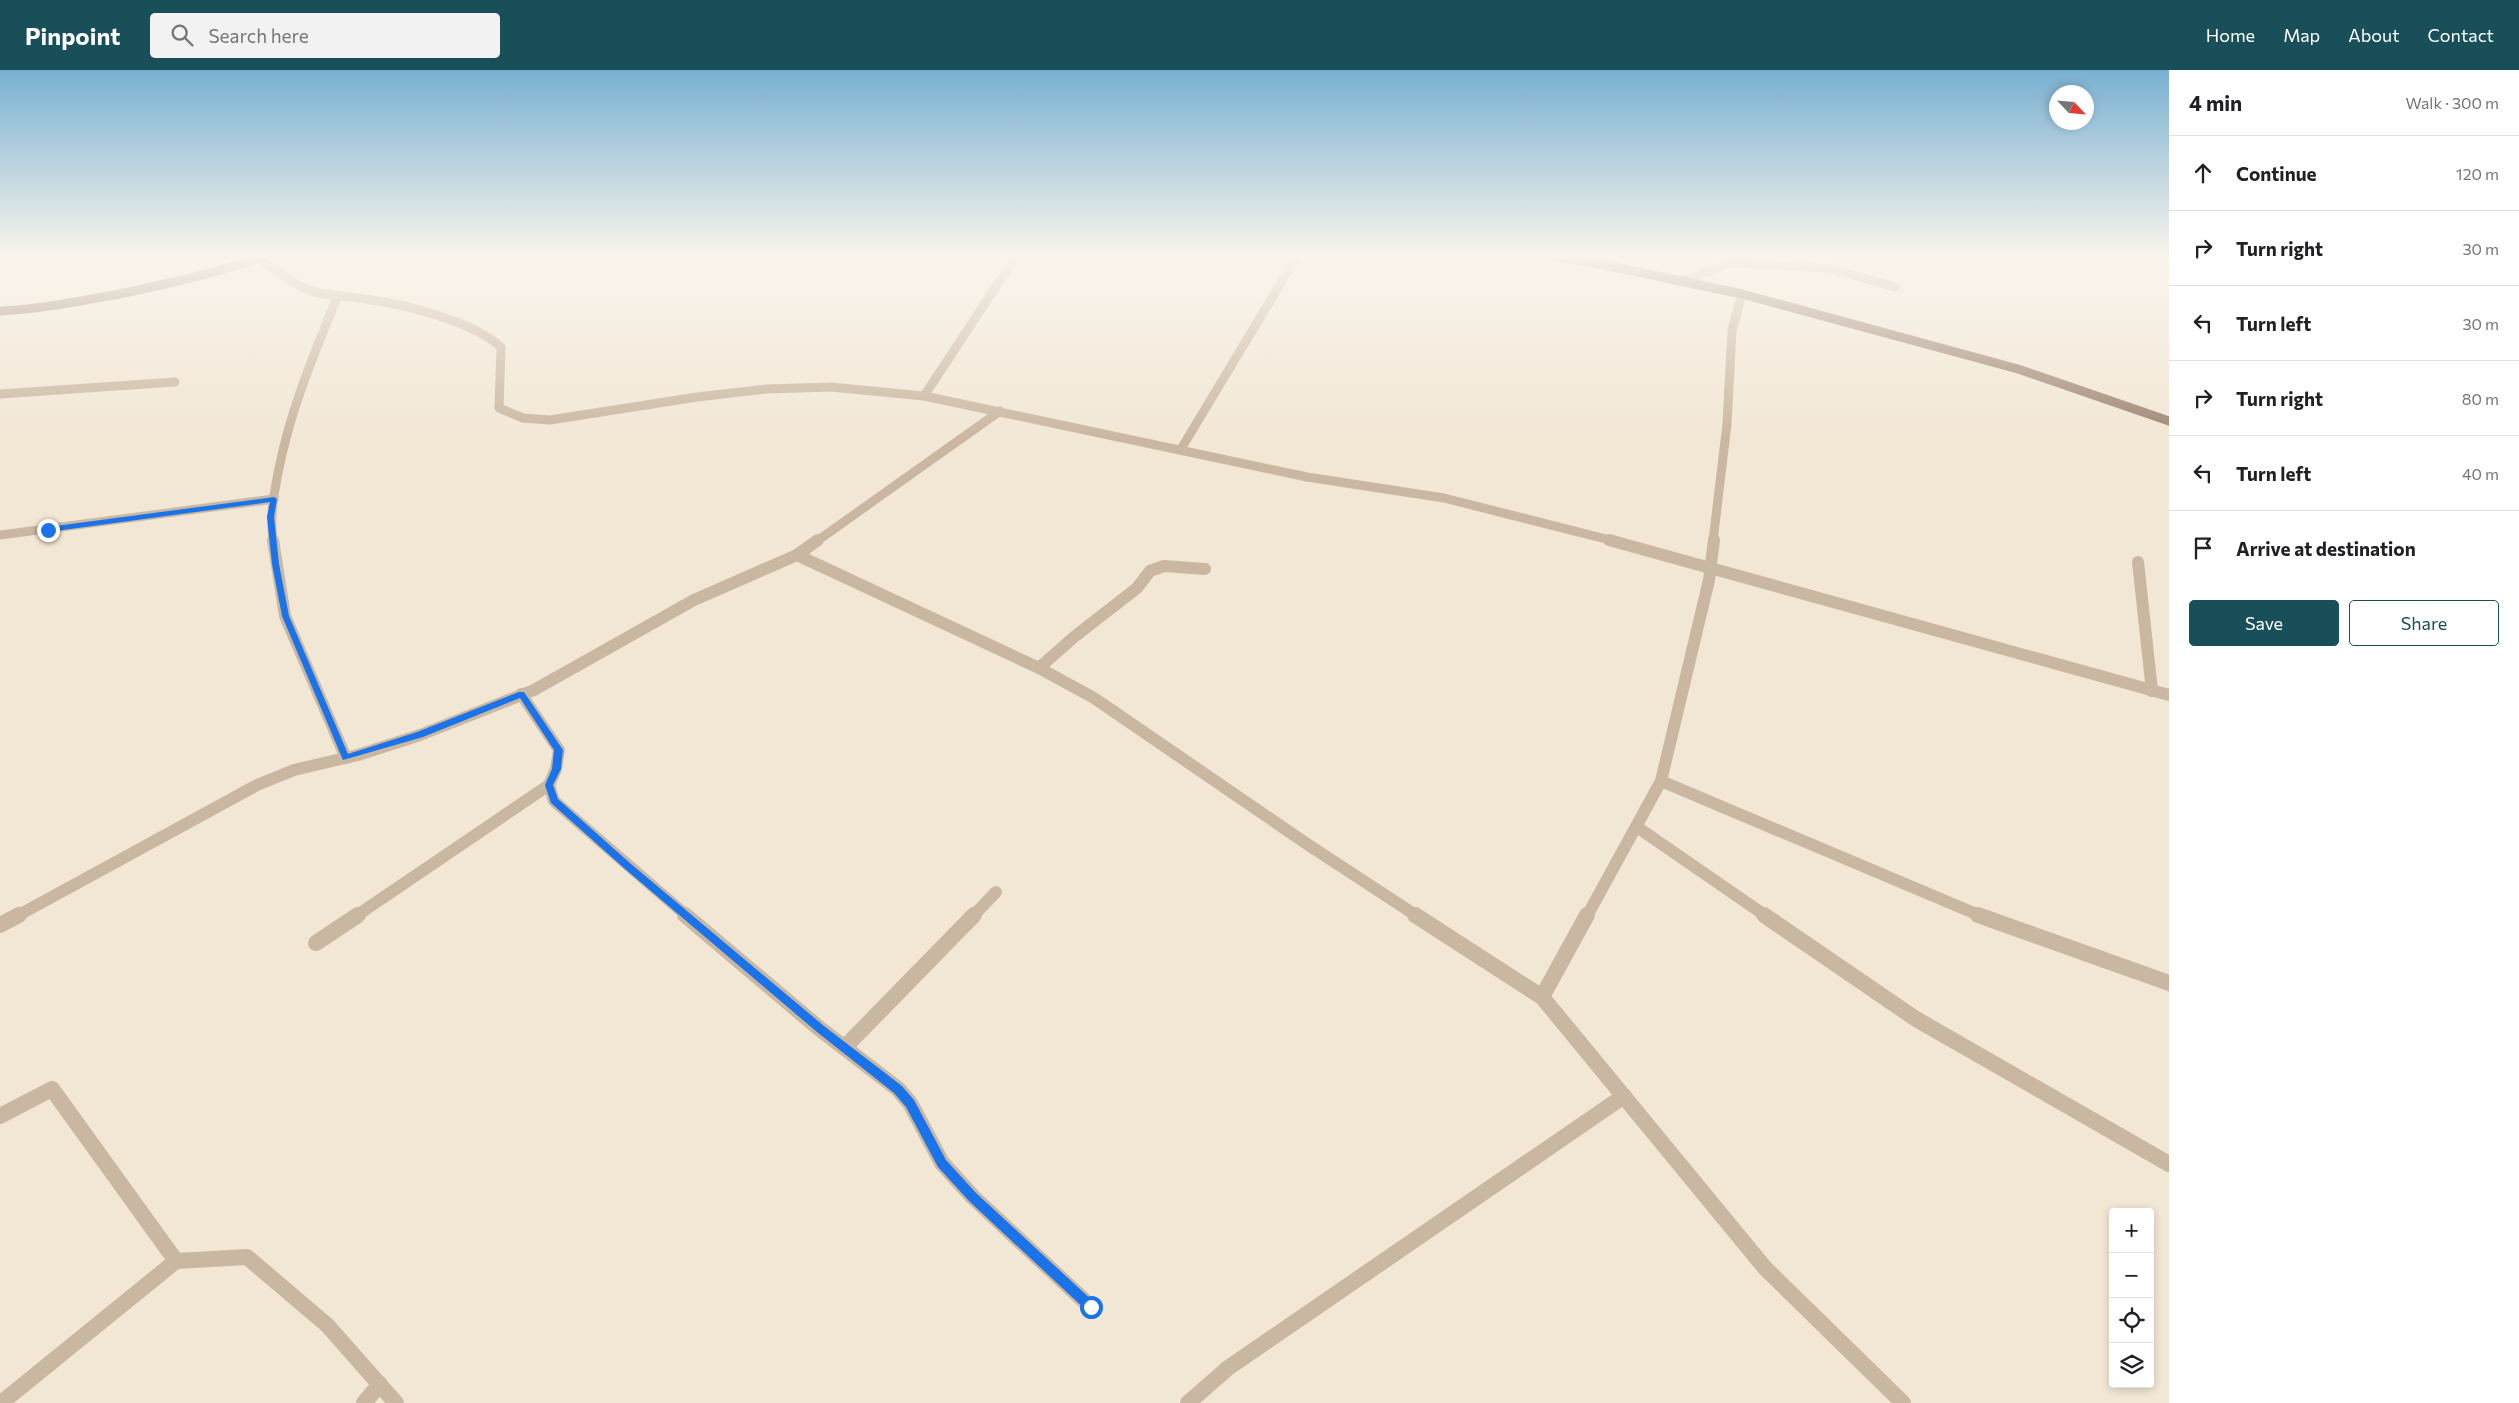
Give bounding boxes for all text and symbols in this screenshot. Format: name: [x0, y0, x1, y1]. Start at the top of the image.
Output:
search box: [150, 13, 500, 58]
text: Pinpoint: [25, 21, 120, 50]
icon: search: [168, 21, 196, 49]
text: Search here: [208, 24, 309, 47]
text: Home: [2206, 24, 2255, 46]
text: Map: [2283, 24, 2320, 46]
text: About: [2348, 24, 2400, 46]
text: Contact: [2428, 24, 2494, 46]
north arrow: [2049, 85, 2094, 130]
text: 4 min: [2189, 90, 2242, 115]
text: Walk · 300 m: [2405, 93, 2499, 112]
icon: ahead: [2189, 159, 2217, 187]
text: Continue: [2236, 162, 2316, 185]
text: 120 m: [2456, 164, 2499, 183]
icon: right: [2189, 234, 2217, 262]
text: Turn right: [2236, 237, 2323, 260]
text: 30 m: [2462, 239, 2499, 258]
icon: left: [2189, 309, 2217, 337]
text: Turn left: [2236, 312, 2311, 335]
text: 30 m: [2462, 314, 2499, 333]
icon: right: [2189, 384, 2217, 412]
text: Turn right: [2236, 387, 2323, 410]
text: 80 m: [2462, 389, 2499, 408]
icon: left: [2189, 459, 2217, 487]
text: Turn left: [2236, 462, 2311, 485]
text: 40 m: [2462, 464, 2499, 483]
route end: [37, 519, 60, 542]
icon: arrive: [2189, 534, 2217, 562]
text: Arrive at destination: [2236, 537, 2416, 560]
button: Save: [2189, 600, 2339, 646]
button: Share: [2349, 600, 2499, 646]
map controls: [2109, 1208, 2154, 1388]
button: +: [2109, 1208, 2154, 1253]
button: −: [2109, 1253, 2154, 1298]
route start: [1080, 1296, 1103, 1319]
button: locate: [2109, 1298, 2154, 1343]
button: layers: [2109, 1343, 2154, 1388]

